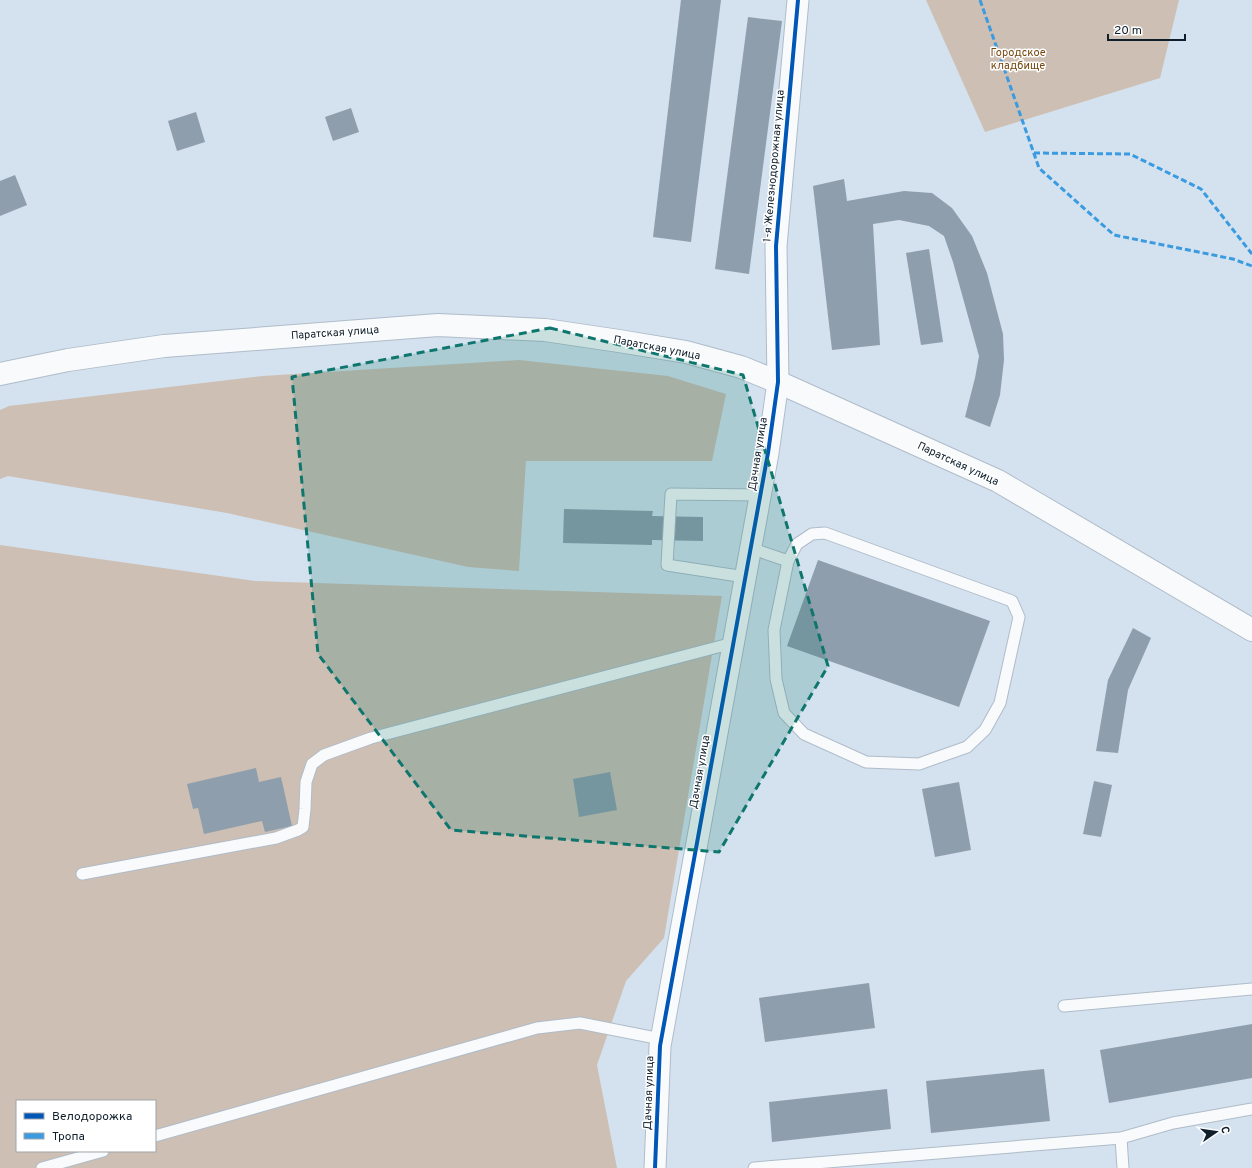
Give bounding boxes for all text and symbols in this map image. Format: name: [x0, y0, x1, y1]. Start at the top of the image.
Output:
scale bar: [1108, 16, 1185, 42]
text: 20 m: [1114, 23, 1142, 39]
park label: Городское кладбище: [990, 46, 1046, 73]
street label: 1-я Железнодорожная улица: [760, 89, 788, 243]
street label: Паратская улица: [290, 323, 380, 343]
street label: Паратская улица: [612, 333, 702, 363]
street label: Дачная улица: [745, 416, 771, 492]
street label: Паратская улица: [915, 439, 1001, 489]
street label: Дачная улица: [687, 734, 713, 810]
street label: Дачная улица: [641, 1055, 657, 1130]
legend: [16, 1100, 156, 1152]
text: Велодорожка: [52, 1109, 132, 1125]
north arrow: [1196, 1112, 1236, 1152]
text: С: [1217, 1125, 1232, 1135]
text: Тропа: [52, 1129, 85, 1145]

